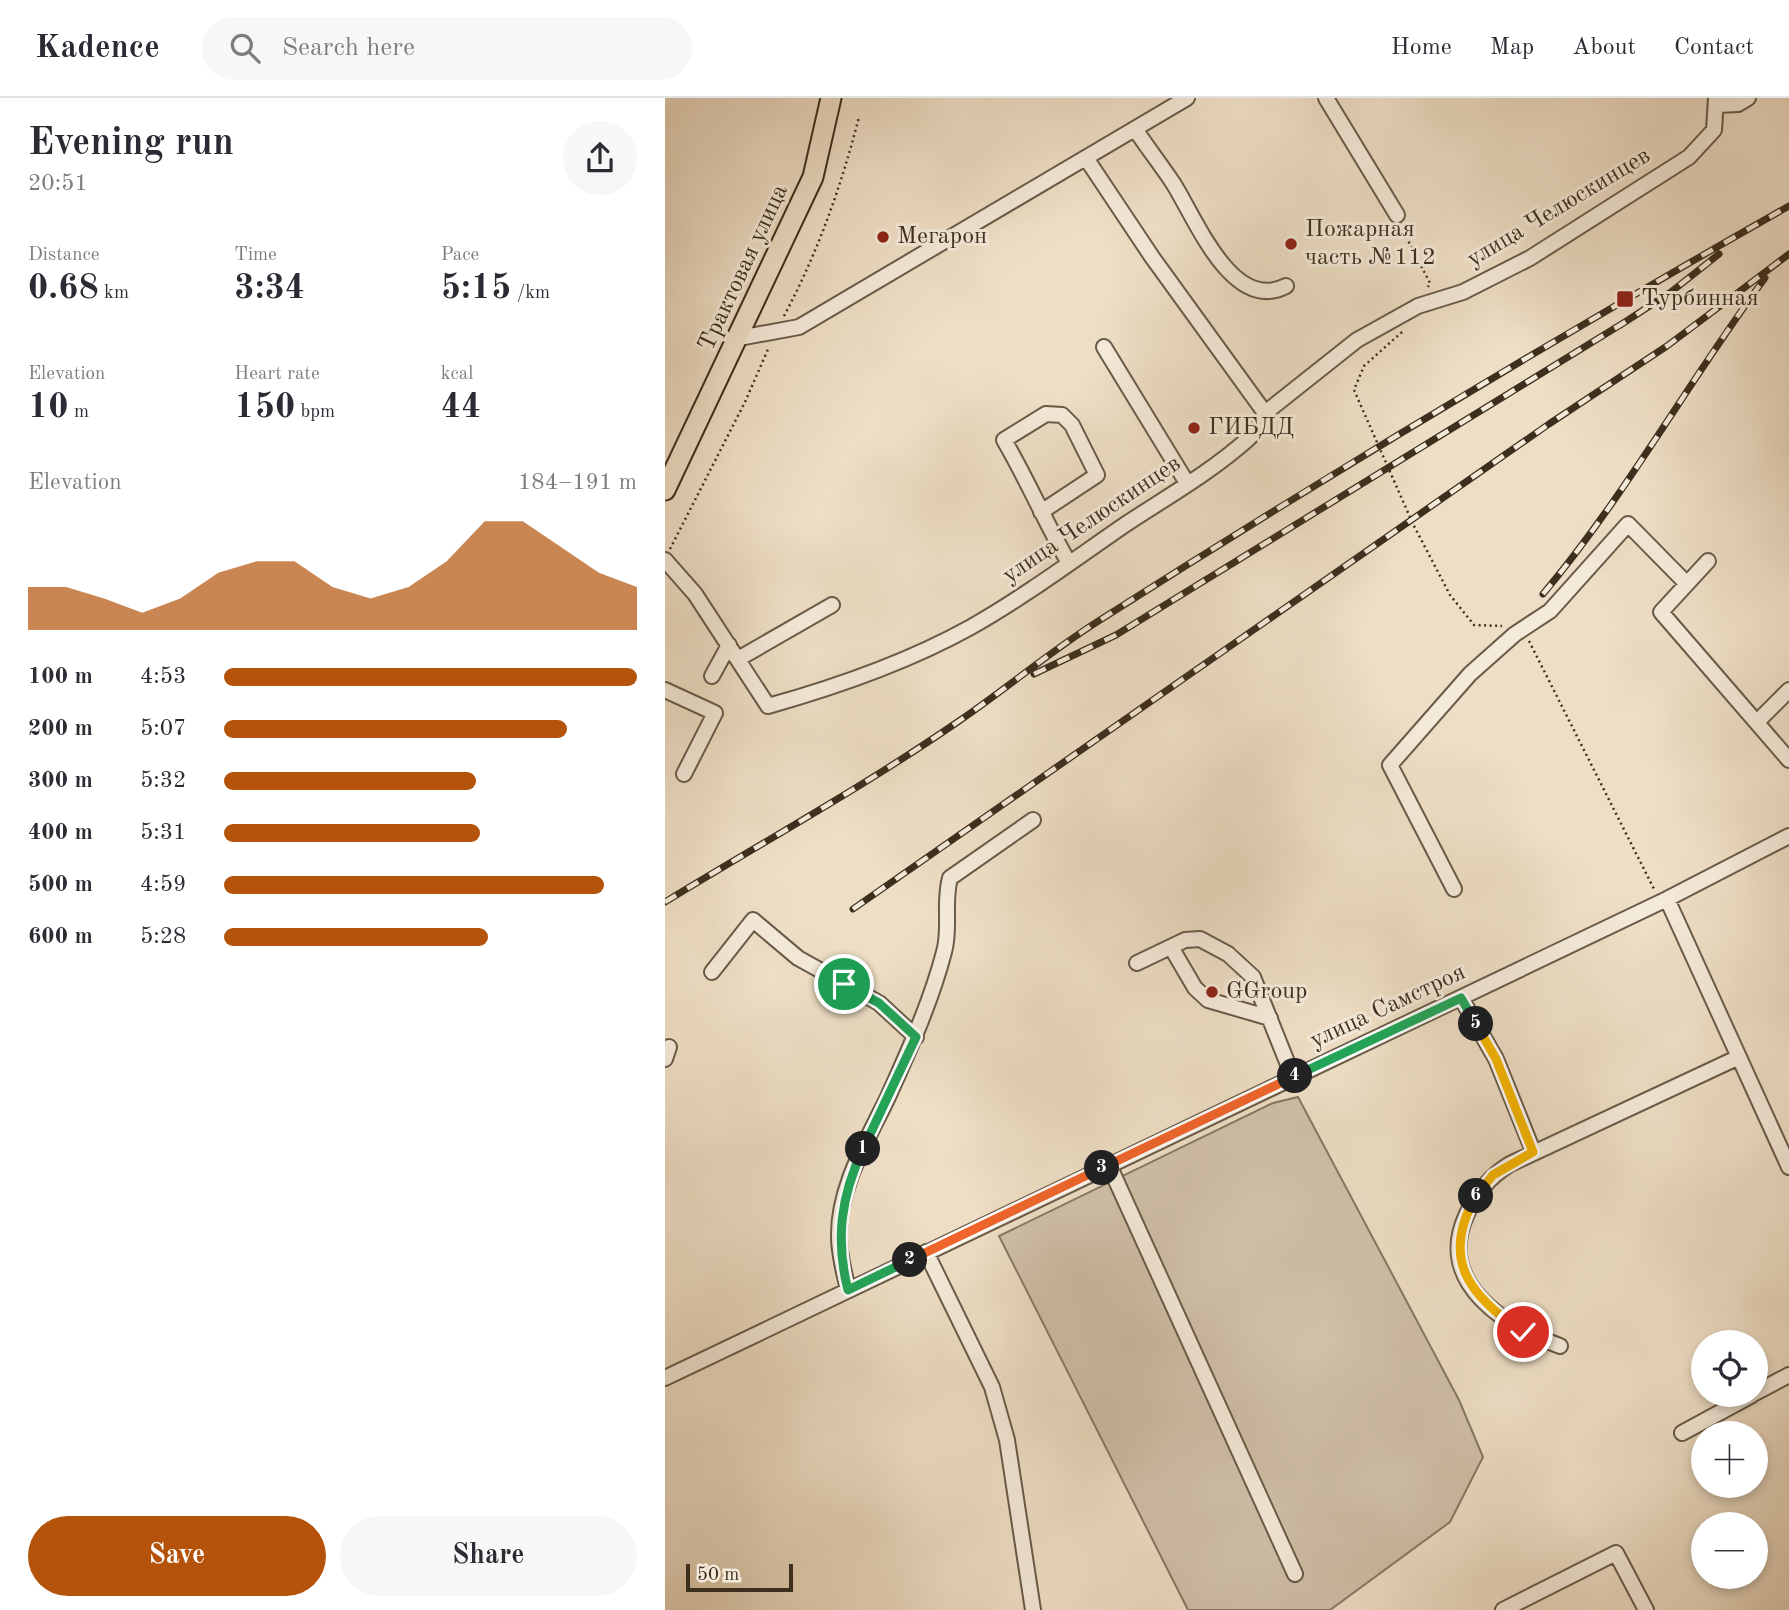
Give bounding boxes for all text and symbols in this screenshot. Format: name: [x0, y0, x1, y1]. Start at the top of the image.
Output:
search box: [202, 17, 692, 80]
icon: search: [226, 29, 264, 67]
text: Kadence: [35, 32, 160, 65]
text: Search here: [282, 35, 415, 61]
text: Home: [1391, 36, 1452, 60]
text: Map: [1490, 36, 1534, 60]
text: About: [1572, 36, 1636, 60]
text: Contact: [1674, 36, 1754, 60]
button: share: [563, 121, 637, 195]
text: Evening run: [28, 125, 234, 163]
street label: улица Челюскинцев: [1463, 144, 1655, 272]
text: 20:51: [28, 172, 88, 195]
street label: Трактовая улица: [695, 181, 793, 355]
place label: Пожарная часть №112: [1305, 218, 1436, 270]
place label: Мегарон: [897, 225, 987, 249]
marker: Мегарон: [875, 229, 891, 245]
marker: Пожарная часть №112: [1283, 236, 1299, 252]
text: Distance: [28, 246, 100, 265]
text: Time: [234, 246, 277, 265]
text: Pace: [441, 246, 479, 265]
text: 0.68: [28, 271, 99, 306]
text: 3:34: [234, 271, 305, 306]
text: 5:15: [441, 271, 511, 306]
text: km: [99, 284, 129, 303]
text: /km: [511, 284, 550, 303]
place label: Турбинная: [1641, 287, 1759, 311]
marker: Турбинная: [1615, 289, 1635, 309]
text: Elevation: [28, 365, 105, 384]
text: Heart rate: [234, 365, 320, 384]
text: kcal: [441, 365, 473, 384]
text: 10: [28, 390, 69, 425]
text: 150: [234, 390, 295, 425]
text: 44: [441, 390, 481, 425]
text: m: [69, 403, 89, 422]
text: bpm: [295, 403, 335, 422]
place label: ГИБДД: [1208, 416, 1294, 440]
marker: ГИБДД: [1186, 420, 1202, 436]
street label: улица Челюскинцев: [999, 452, 1185, 588]
text: Elevation: [28, 471, 122, 494]
text: 184–191 m: [518, 471, 637, 494]
text: 100 m: [28, 665, 93, 688]
text: 4:53: [140, 665, 186, 688]
text: 200 m: [28, 717, 93, 740]
text: 5:07: [140, 717, 186, 740]
text: 300 m: [28, 769, 93, 792]
text: 5:32: [140, 769, 186, 792]
text: 400 m: [28, 821, 93, 844]
text: 5:31: [140, 821, 186, 844]
text: 500 m: [28, 873, 93, 896]
text: 4:59: [140, 873, 186, 896]
text: 600 m: [28, 925, 93, 948]
text: 5:28: [140, 925, 186, 948]
pin: [814, 954, 874, 1014]
street label: улица Самстроя: [1307, 961, 1469, 1053]
icon: arrive: [825, 965, 863, 1003]
place label: GGroup: [1226, 980, 1308, 1004]
marker: GGroup: [1204, 984, 1220, 1000]
pin: 5: [1459, 1006, 1493, 1042]
text: 5: [1470, 1014, 1481, 1033]
pin: 4: [1277, 1058, 1313, 1094]
text: 4: [1289, 1066, 1300, 1085]
pin: 1: [845, 1132, 881, 1166]
text: 1: [857, 1139, 868, 1158]
pin: 3: [1085, 1150, 1119, 1186]
text: 3: [1096, 1158, 1107, 1177]
pin: 6: [1459, 1178, 1493, 1214]
text: 6: [1470, 1186, 1481, 1205]
pin: 2: [893, 1242, 927, 1278]
text: 2: [904, 1250, 915, 1269]
pin: [1493, 1302, 1553, 1362]
icon: check: [1504, 1313, 1542, 1351]
map controls: [1691, 1330, 1768, 1589]
button: locate: [1691, 1330, 1768, 1407]
button: +: [1691, 1421, 1768, 1498]
button: −: [1691, 1512, 1768, 1589]
button: Save: [28, 1516, 326, 1596]
button: Share: [340, 1516, 637, 1596]
scale bar: [686, 1561, 793, 1593]
text: 50 m: [697, 1566, 739, 1585]

